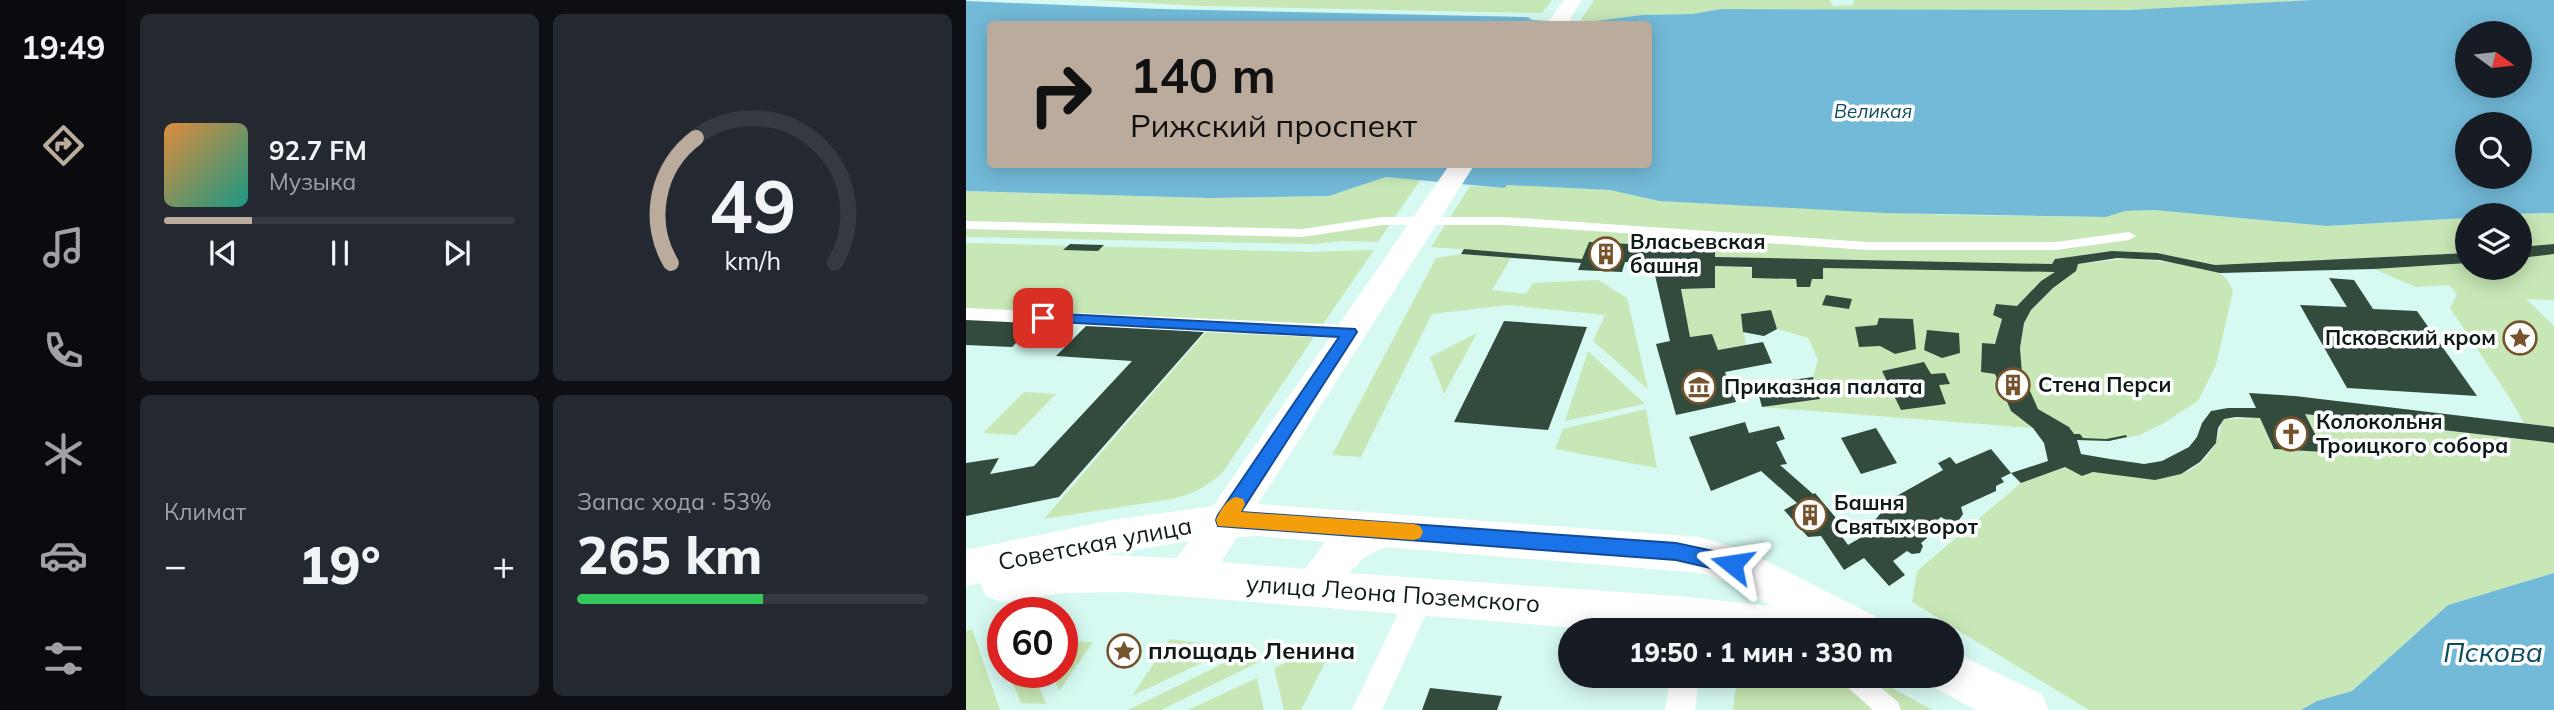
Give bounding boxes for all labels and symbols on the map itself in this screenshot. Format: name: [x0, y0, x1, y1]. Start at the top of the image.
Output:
north arrow: [2455, 21, 2532, 98]
water label: Великая: [1834, 99, 1912, 123]
place label: Власьевская башня: [1630, 228, 1765, 278]
building icon: Власьевская башня: [1587, 235, 1625, 273]
pin: [1013, 288, 1073, 348]
place icon: Псковский кром: [2501, 319, 2539, 357]
place label: Псковский кром: [2325, 324, 2496, 350]
building icon: Стена Перси: [1994, 366, 2032, 404]
museum icon: Приказная палата: [1680, 368, 1718, 406]
place label: Стена Перси: [2038, 371, 2171, 397]
place label: Приказная палата: [1724, 373, 1923, 399]
place label: Колокольня Троицкого собора: [2316, 408, 2508, 458]
church icon: Колокольня Троицкого собора: [2272, 415, 2310, 453]
place label: Башня Святых ворот: [1834, 489, 1979, 539]
building icon: Башня Святых ворот: [1791, 496, 1829, 534]
street label: Советская улица: [995, 510, 1194, 577]
position arrow: [1695, 527, 1769, 601]
street label: улица Леона Поземского: [1245, 568, 1541, 618]
speed limit sign: 60: [987, 597, 1078, 688]
place icon: площадь Ленина: [1105, 632, 1143, 670]
water label: Пскова: [2443, 634, 2543, 669]
place label: площадь Ленина: [1148, 635, 1355, 665]

